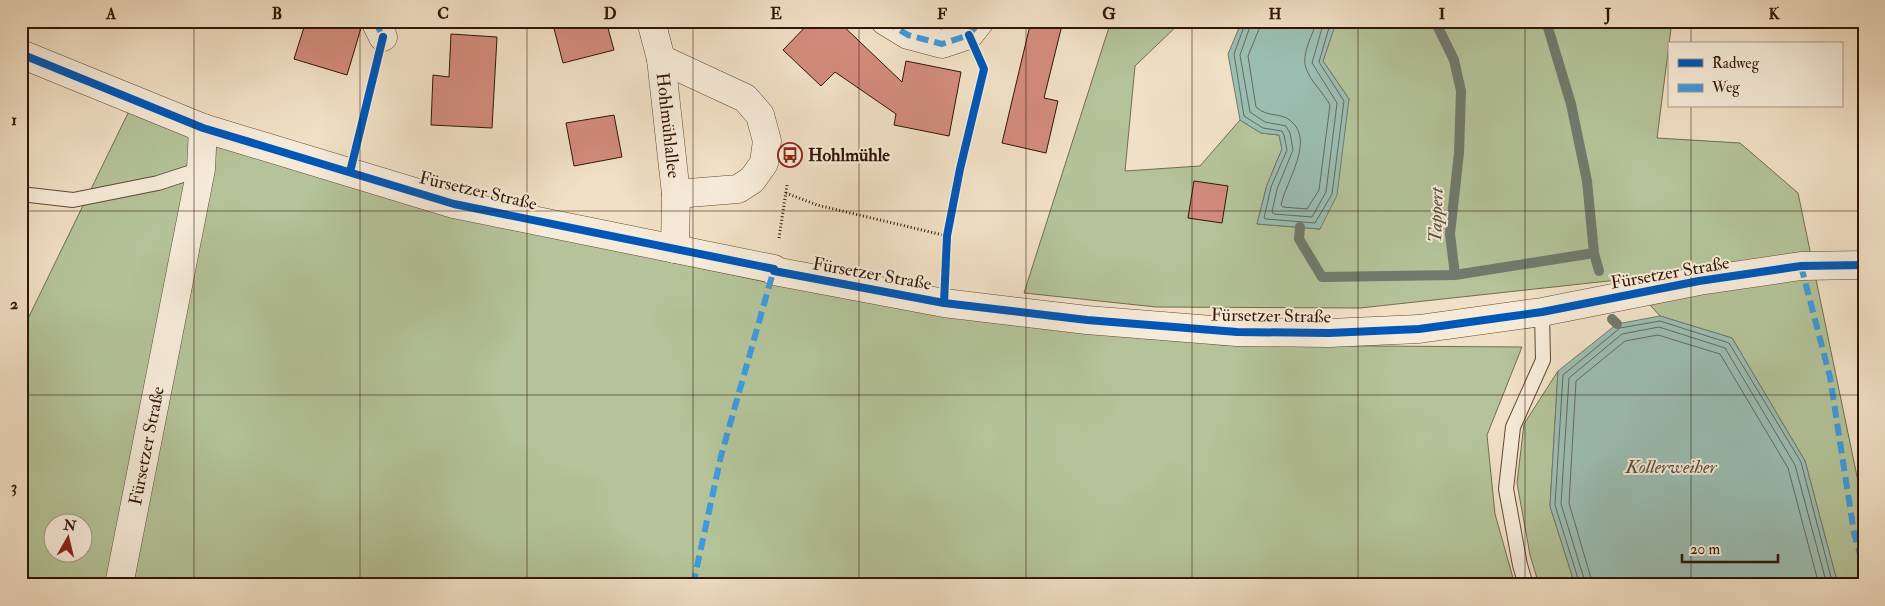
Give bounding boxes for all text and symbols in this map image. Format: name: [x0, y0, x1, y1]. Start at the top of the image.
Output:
text: A: [105, 4, 117, 24]
text: B: [272, 4, 282, 24]
text: C: [437, 4, 449, 24]
text: D: [603, 4, 617, 24]
text: E: [770, 4, 782, 24]
text: F: [937, 4, 947, 24]
text: G: [1102, 4, 1116, 24]
text: H: [1268, 4, 1282, 24]
text: I: [1439, 4, 1446, 24]
text: J: [1604, 4, 1612, 25]
text: K: [1768, 4, 1780, 24]
legend: [1668, 42, 1842, 108]
text: Radweg: [1712, 54, 1760, 73]
street label: Hohlmühlallee: [651, 71, 686, 180]
text: Weg: [1711, 78, 1740, 97]
text: 1: [11, 110, 17, 130]
bus stop icon: Hohlmühle: [777, 142, 803, 168]
place label: Hohlmühle: [808, 144, 890, 167]
street label: Fürsetzer Straße: [417, 166, 540, 216]
water label: Tappert: [1423, 185, 1449, 243]
street label: Fürsetzer Straße: [1609, 251, 1732, 295]
street label: Fürsetzer Straße: [811, 252, 934, 296]
text: 2: [10, 294, 18, 314]
street label: Fürsetzer Straße: [1211, 303, 1332, 329]
street label: Fürsetzer Straße: [124, 384, 169, 507]
water label: Kollerweiher: [1624, 455, 1717, 479]
text: 3: [11, 477, 17, 497]
north arrow: [42, 514, 92, 564]
text: N: [61, 516, 78, 535]
scale bar: [1682, 531, 1779, 563]
text: 20 m: [1690, 540, 1720, 559]

